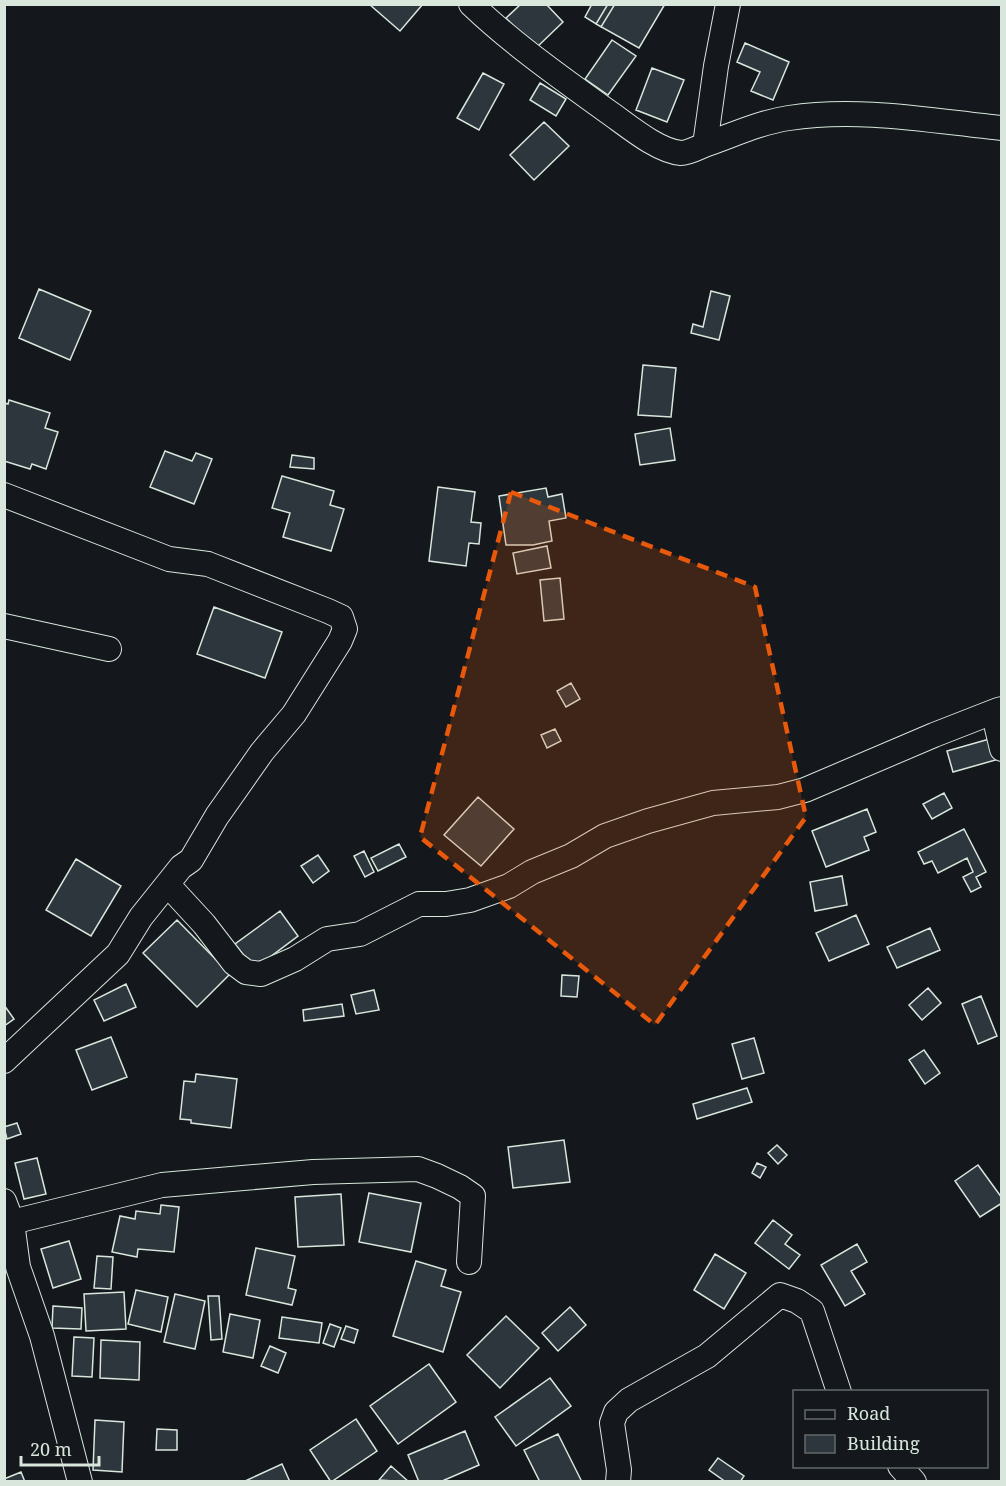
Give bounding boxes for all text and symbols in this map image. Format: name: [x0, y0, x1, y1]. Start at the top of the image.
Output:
legend: [793, 1390, 988, 1468]
text: Road: [847, 1401, 890, 1425]
scale bar: [21, 1429, 99, 1467]
text: Building: [847, 1431, 920, 1455]
text: 20 m: [30, 1437, 72, 1461]

